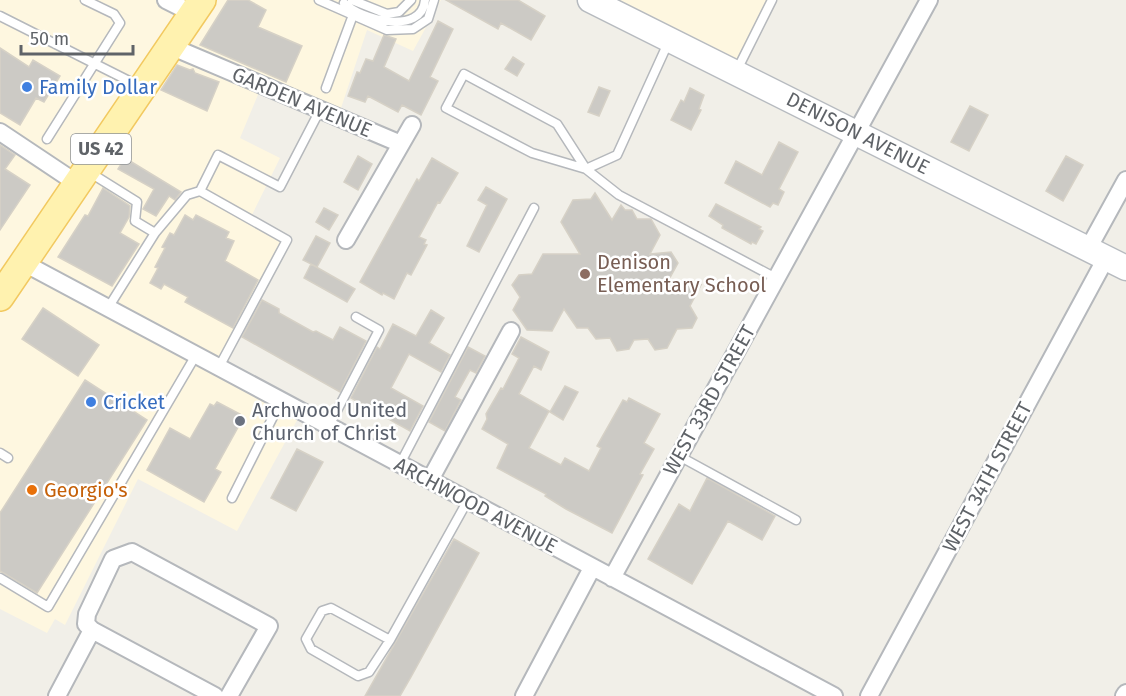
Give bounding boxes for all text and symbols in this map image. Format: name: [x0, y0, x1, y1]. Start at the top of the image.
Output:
scale bar: [21, 18, 134, 56]
text: 50 m: [30, 28, 69, 50]
street label: GARDEN AVENUE: [229, 62, 375, 142]
place label: Family Dollar: [39, 75, 157, 99]
marker: Family Dollar: [20, 80, 34, 94]
street label: DENISON AVENUE: [782, 87, 934, 179]
road number: US 42: [71, 134, 131, 164]
place label: Denison Elementary School: [597, 250, 766, 297]
marker: Denison Elementary School: [578, 267, 592, 281]
street label: WEST 33RD STREET: [658, 320, 761, 479]
place label: Cricket: [103, 390, 166, 414]
marker: Cricket: [84, 395, 98, 409]
street label: WEST 34TH STREET: [937, 397, 1037, 556]
place label: Archwood United Church of Christ: [252, 398, 407, 445]
marker: Archwood United Church of Christ: [233, 414, 247, 428]
street label: ARCHWOOD AVENUE: [390, 452, 562, 558]
place label: Georgio's: [44, 478, 128, 502]
marker: Georgio's: [25, 483, 39, 497]

